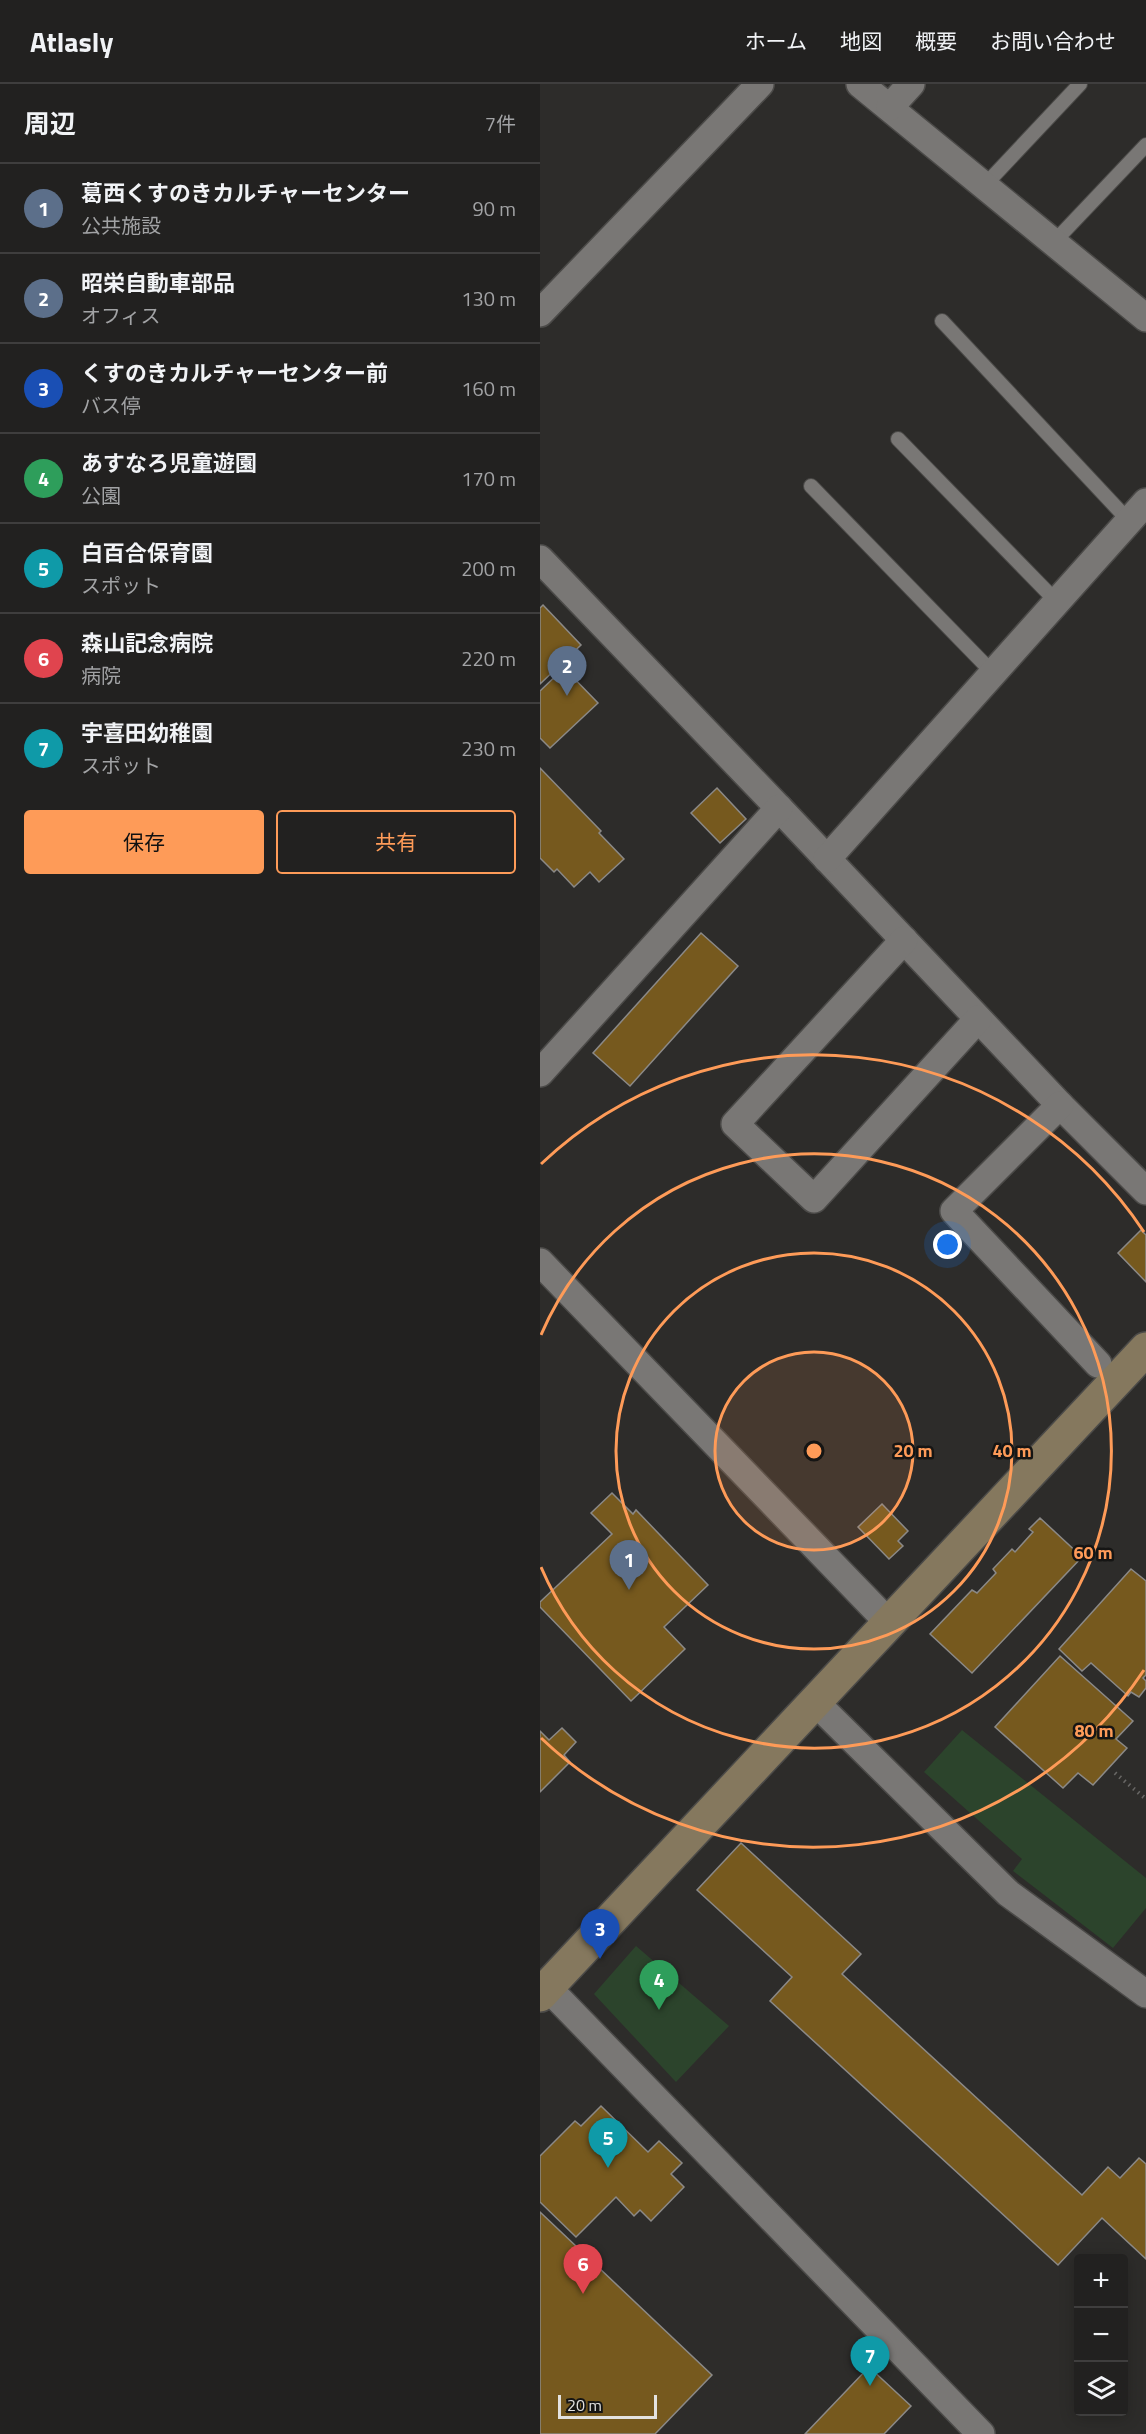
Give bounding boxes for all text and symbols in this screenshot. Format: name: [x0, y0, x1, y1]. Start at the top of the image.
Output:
text: Atlasly: [30, 20, 113, 63]
text: ホーム: [745, 25, 807, 57]
text: 地図: [840, 25, 882, 57]
text: 概要: [915, 25, 957, 57]
text: お問い合わせ: [990, 25, 1116, 57]
text: 周辺: [24, 104, 76, 143]
text: 7件: [485, 108, 516, 139]
text: 葛西くすのきカルチャーセンター: [81, 176, 410, 210]
text: 1: [38, 193, 49, 224]
text: 90 m: [472, 193, 516, 224]
text: 公共施設: [81, 210, 161, 241]
text: 昭栄自動車部品: [81, 266, 235, 300]
text: 2: [38, 283, 49, 314]
text: 130 m: [461, 283, 516, 314]
text: オフィス: [81, 300, 161, 331]
text: くすのきカルチャーセンター前: [81, 356, 388, 390]
text: 3: [38, 373, 49, 404]
text: 160 m: [461, 373, 516, 404]
text: バス停: [81, 390, 141, 421]
text: あすなろ児童遊園: [81, 446, 257, 480]
text: 4: [38, 463, 49, 494]
text: 170 m: [461, 463, 516, 494]
text: 公園: [81, 480, 121, 511]
text: 白百合保育園: [81, 536, 213, 570]
text: 5: [38, 553, 49, 584]
text: 200 m: [461, 553, 516, 584]
text: スポット: [81, 570, 161, 601]
text: 森山記念病院: [81, 626, 213, 660]
text: 6: [38, 643, 49, 674]
text: 220 m: [461, 643, 516, 674]
pin: 2: [548, 646, 586, 696]
text: 病院: [81, 660, 121, 691]
text: 宇喜田幼稚園: [81, 716, 213, 750]
text: 7: [38, 733, 49, 764]
text: 230 m: [461, 733, 516, 764]
text: スポット: [81, 750, 161, 781]
button: 保存: [24, 810, 264, 874]
button: 共有: [276, 810, 516, 874]
your location: [933, 1230, 962, 1259]
text: 20 m: [893, 1437, 933, 1464]
text: 40 m: [992, 1437, 1032, 1464]
centre of rings: [804, 1441, 824, 1461]
text: 60 m: [1073, 1539, 1113, 1566]
pin: 1: [610, 1540, 649, 1590]
text: 80 m: [1074, 1717, 1114, 1744]
pin: 3: [580, 1910, 620, 1959]
pin: 4: [640, 1960, 678, 2010]
pin: 5: [588, 2118, 628, 2168]
pin: 6: [564, 2244, 603, 2294]
map controls: [1074, 2254, 1128, 2416]
button: +: [1074, 2254, 1128, 2308]
button: −: [1074, 2308, 1128, 2362]
pin: 7: [850, 2336, 890, 2386]
button: layers: [1074, 2362, 1128, 2416]
scale bar: [558, 2392, 657, 2420]
text: 20 m: [567, 2393, 602, 2417]

